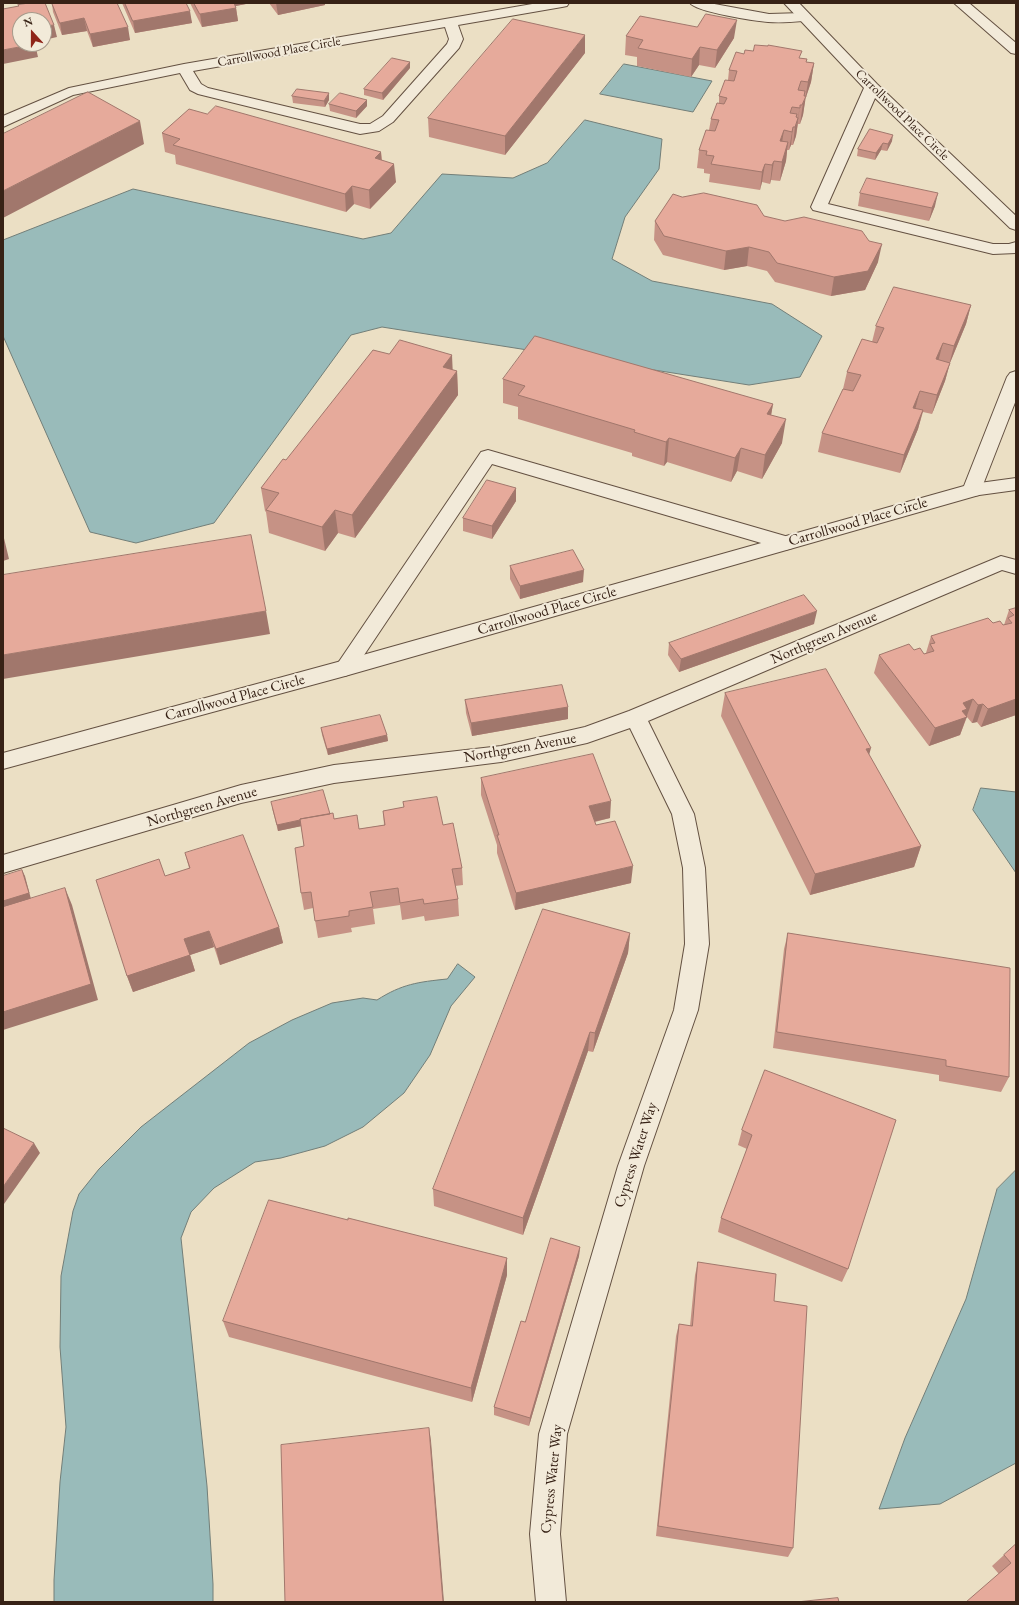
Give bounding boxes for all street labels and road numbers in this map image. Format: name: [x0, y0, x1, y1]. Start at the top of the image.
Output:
street label: Carrollwood Place Circle: [216, 33, 342, 71]
street label: Carrollwood Place Circle: [852, 66, 952, 164]
street label: Carrollwood Place Circle: [786, 494, 930, 550]
street label: Carrollwood Place Circle: [475, 583, 619, 639]
street label: Northgreen Avenue: [768, 607, 880, 669]
street label: Carrollwood Place Circle: [163, 671, 307, 725]
street label: Northgreen Avenue: [462, 729, 578, 767]
street label: Northgreen Avenue: [145, 783, 259, 831]
street label: Cypress Water Way: [610, 1100, 662, 1210]
street label: Cypress Water Way: [537, 1423, 567, 1535]

